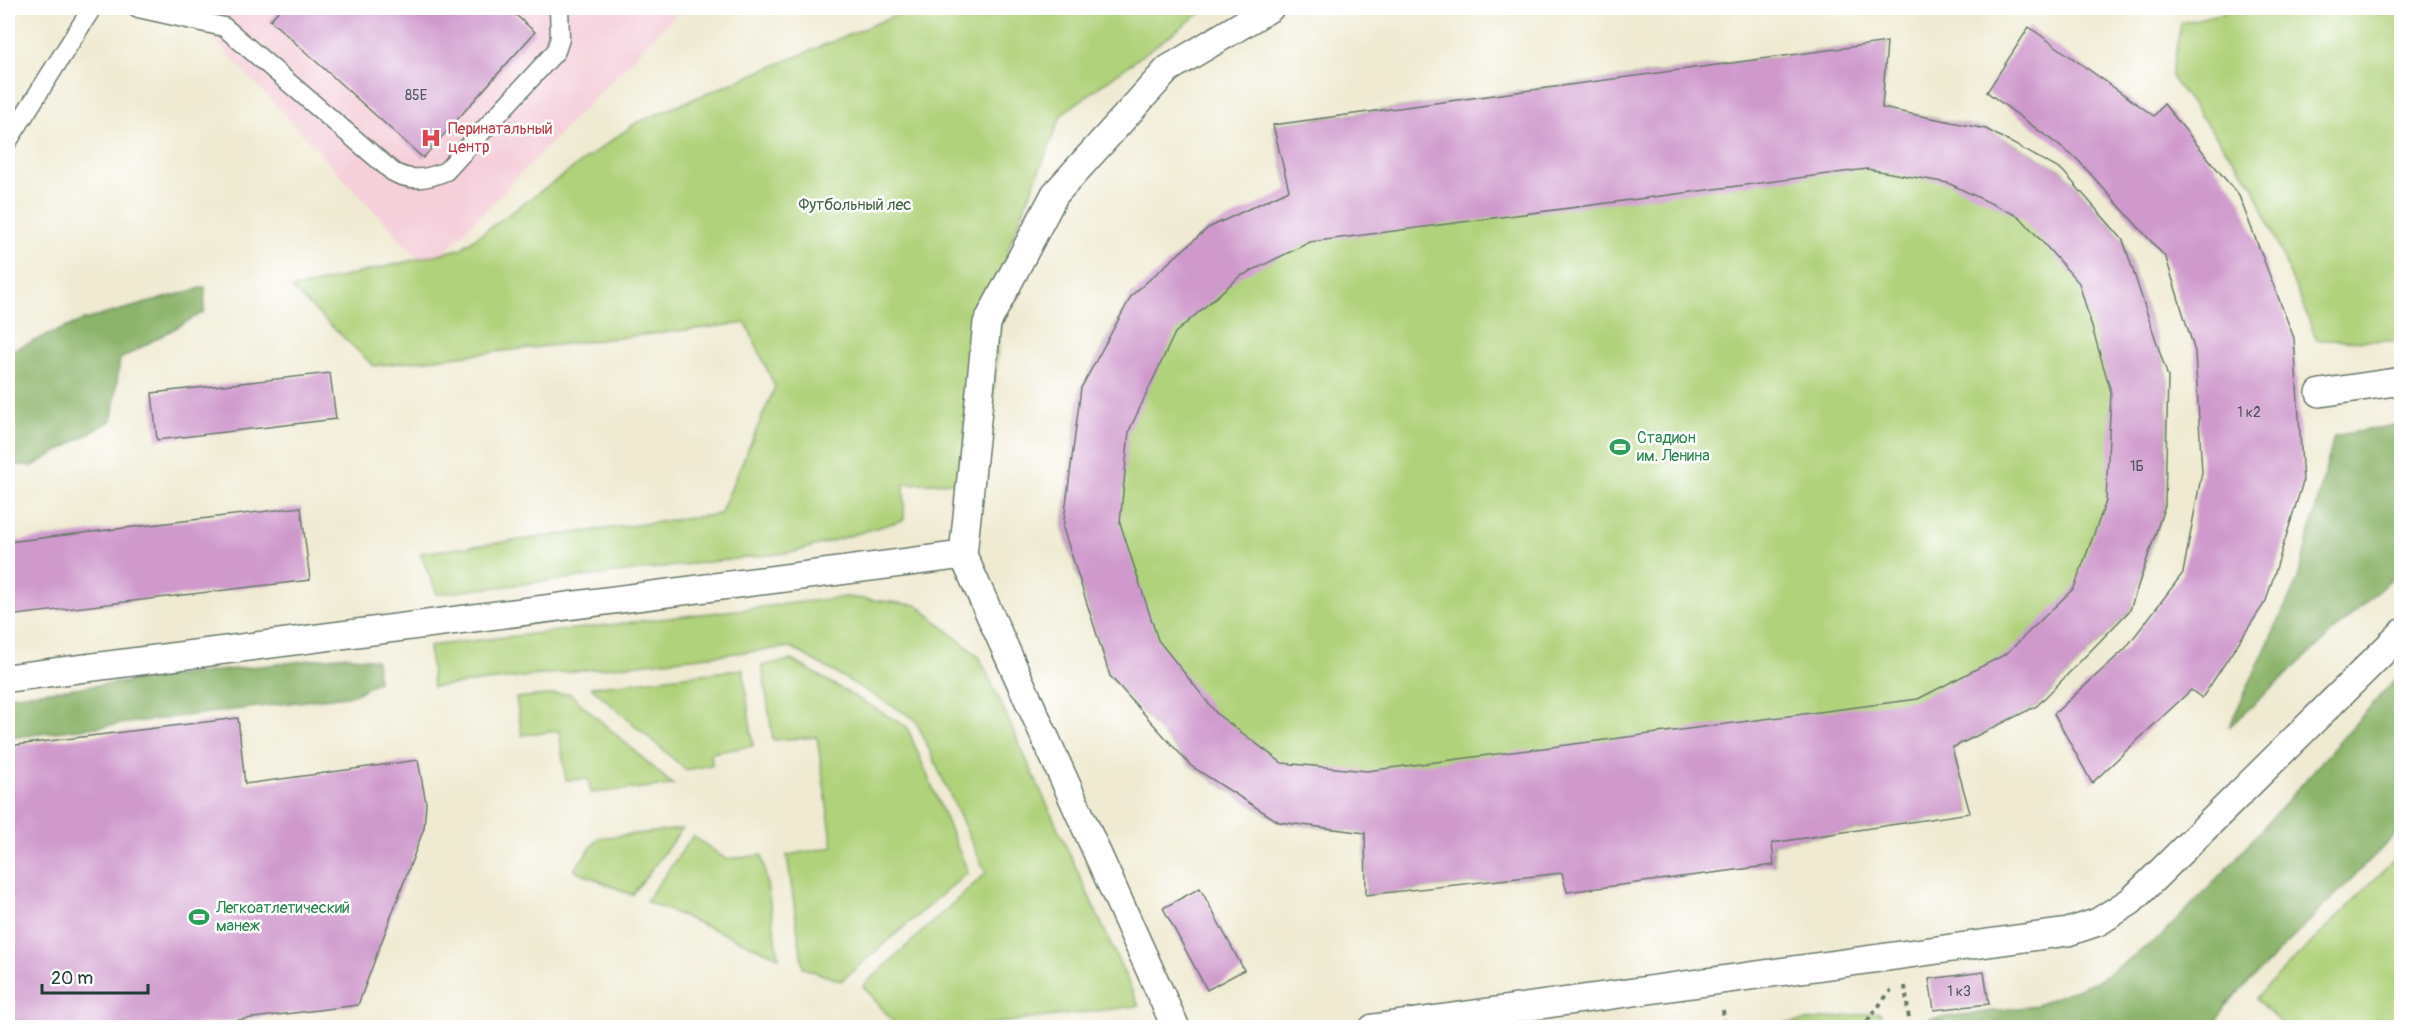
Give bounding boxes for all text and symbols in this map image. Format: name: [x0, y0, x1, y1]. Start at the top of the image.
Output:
house number: 85Е: [405, 87, 427, 104]
place label: Перинатальный центр: [448, 119, 553, 157]
hospital icon: Перинатальный центр: [419, 126, 443, 150]
park label: Футбольный лес: [799, 195, 911, 215]
house number: 1 к2: [2237, 404, 2261, 421]
place label: Стадион им. Ленина: [1637, 428, 1710, 466]
sports icon: Стадион им. Ленина: [1608, 435, 1632, 459]
house number: 1Б: [2130, 458, 2144, 475]
place label: Легкоатлетический манеж: [215, 898, 350, 936]
sports icon: Легкоатлетический манеж: [187, 905, 211, 929]
scale bar: [42, 957, 148, 995]
text: 20 m: [51, 967, 93, 990]
house number: 1 к3: [1947, 983, 1971, 1000]

